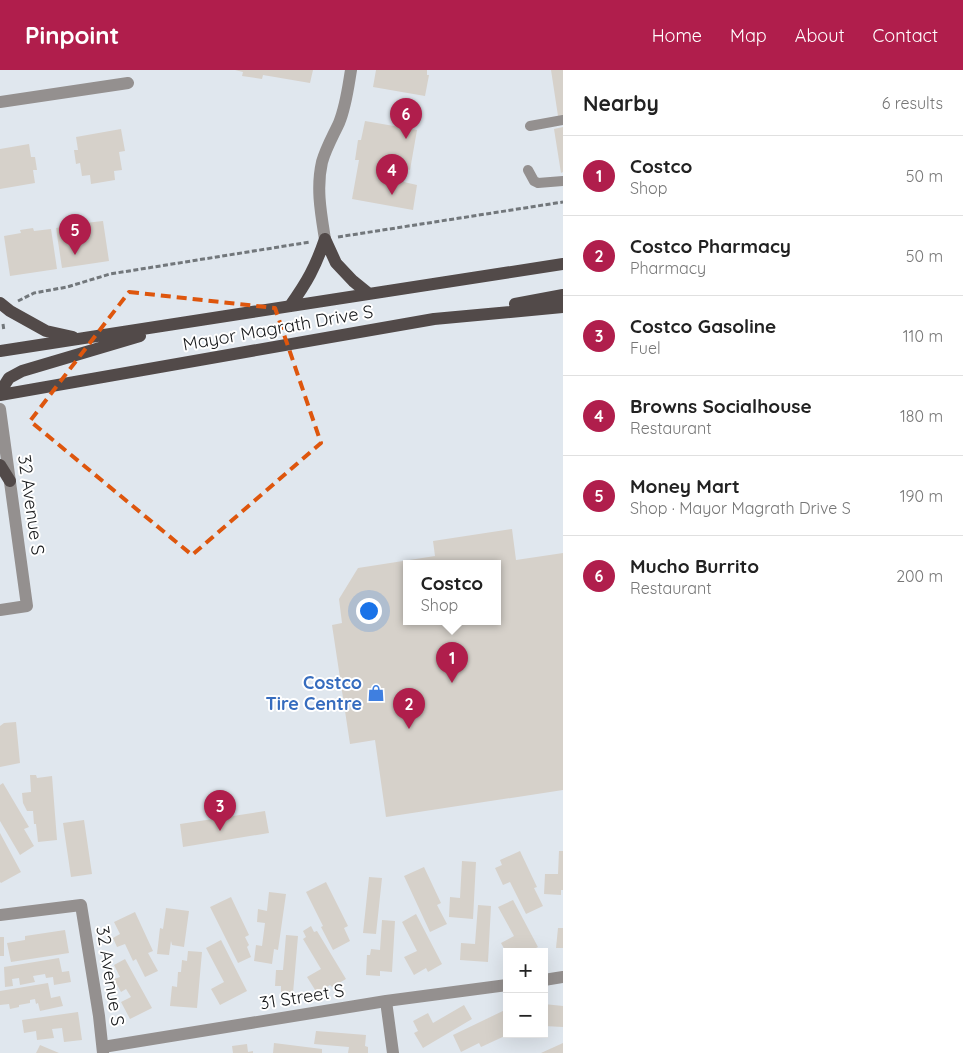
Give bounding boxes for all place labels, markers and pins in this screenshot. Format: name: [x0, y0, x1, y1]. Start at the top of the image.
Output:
pin: 6: [390, 98, 422, 139]
pin: 4: [376, 154, 408, 195]
pin: 5: [59, 214, 91, 255]
pin: 1: [436, 642, 468, 683]
place label: Costco Tire Centre: [265, 671, 362, 715]
shop icon: Costco Tire Centre: [366, 683, 386, 703]
pin: 2: [393, 688, 425, 729]
pin: 3: [204, 790, 236, 831]

